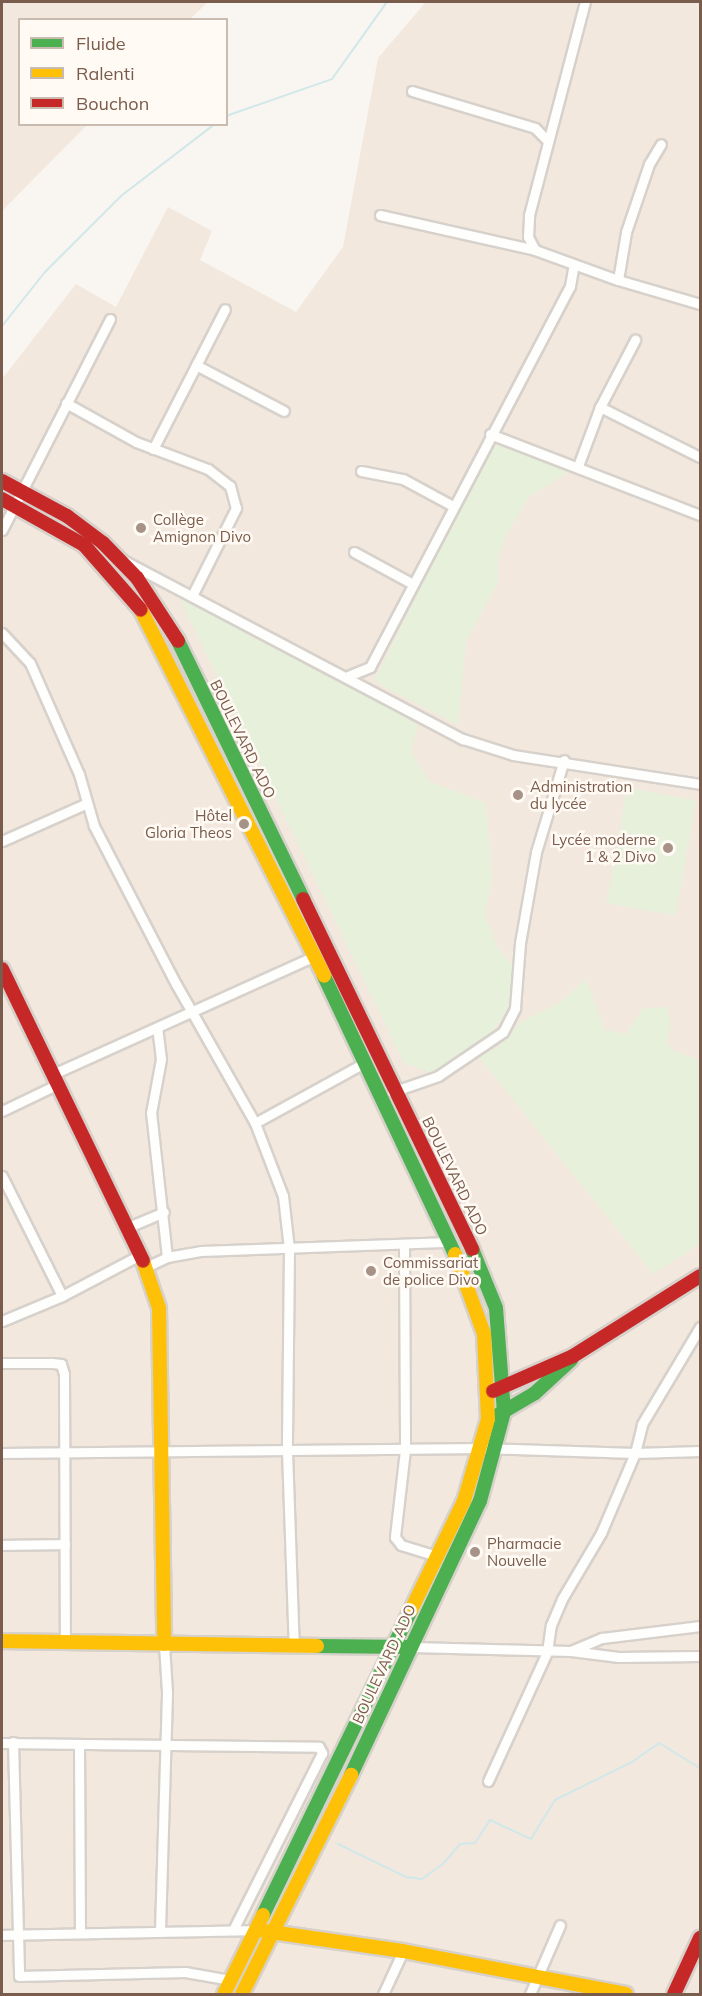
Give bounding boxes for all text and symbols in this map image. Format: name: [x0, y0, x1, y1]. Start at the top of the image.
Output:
legend: [18, 18, 228, 126]
text: Fluide: [76, 32, 126, 55]
text: Ralenti: [76, 62, 134, 85]
text: Bouchon: [76, 92, 149, 115]
place label: Collège Amignon Divo: [153, 510, 251, 545]
marker: Collège Amignon Divo: [134, 521, 148, 535]
street label: BOULEVARD ADO: [207, 677, 279, 801]
place label: Administration du lycée: [530, 777, 632, 812]
marker: Administration du lycée: [511, 788, 525, 802]
place label: Hôtel Gloria Theos: [145, 806, 232, 841]
marker: Hôtel Gloria Theos: [237, 817, 251, 831]
place label: Lycée moderne 1 & 2 Divo: [552, 830, 656, 865]
marker: Lycée moderne 1 & 2 Divo: [661, 841, 675, 855]
street label: BOULEVARD ADO: [419, 1114, 491, 1238]
place label: Commissariat de police Divo: [383, 1253, 479, 1288]
marker: Commissariat de police Divo: [364, 1264, 378, 1278]
place label: Pharmacie Nouvelle: [487, 1534, 561, 1569]
marker: Pharmacie Nouvelle: [468, 1545, 482, 1559]
street label: BOULEVARD ADO: [348, 1601, 420, 1727]

